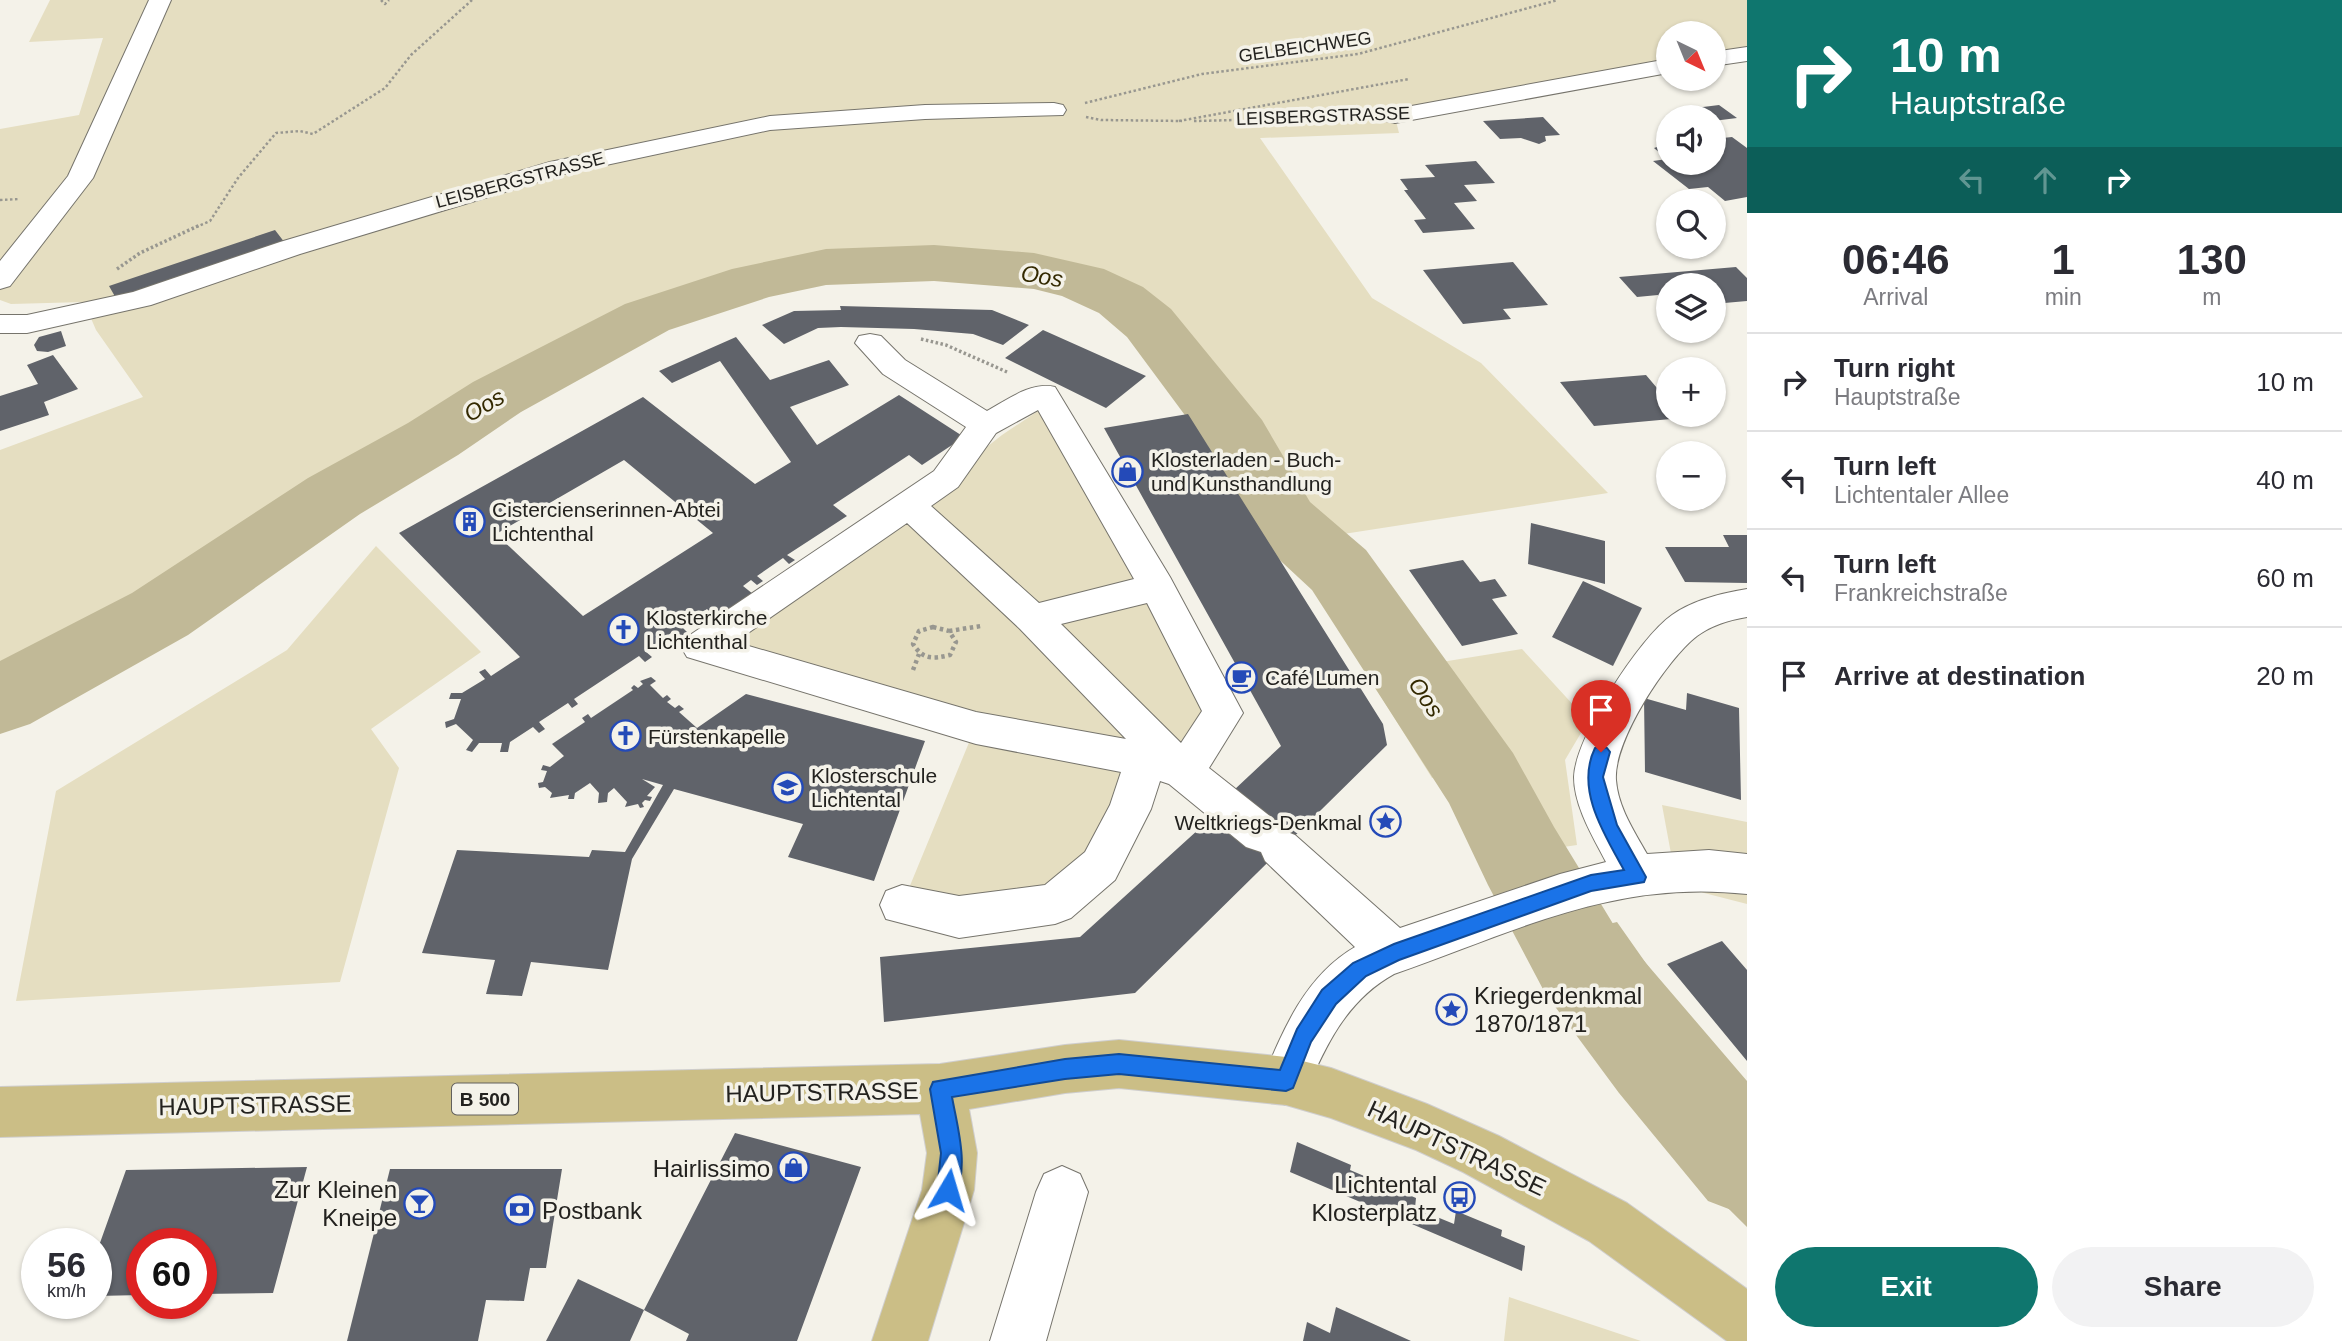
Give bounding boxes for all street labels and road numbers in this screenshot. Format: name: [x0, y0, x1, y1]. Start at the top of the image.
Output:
street label: GELBEICHWEG: [1237, 28, 1373, 66]
street label: LEISBERGSTRASSE: [1236, 103, 1410, 129]
street label: LEISBERGSTRASSE: [433, 148, 607, 212]
street label: HAUPTSTRASSE: [725, 1077, 919, 1107]
road number: B 500: [452, 1084, 518, 1114]
street label: HAUPTSTRASSE: [158, 1090, 352, 1120]
street label: HAUPTSTRASSE: [1364, 1095, 1550, 1201]

